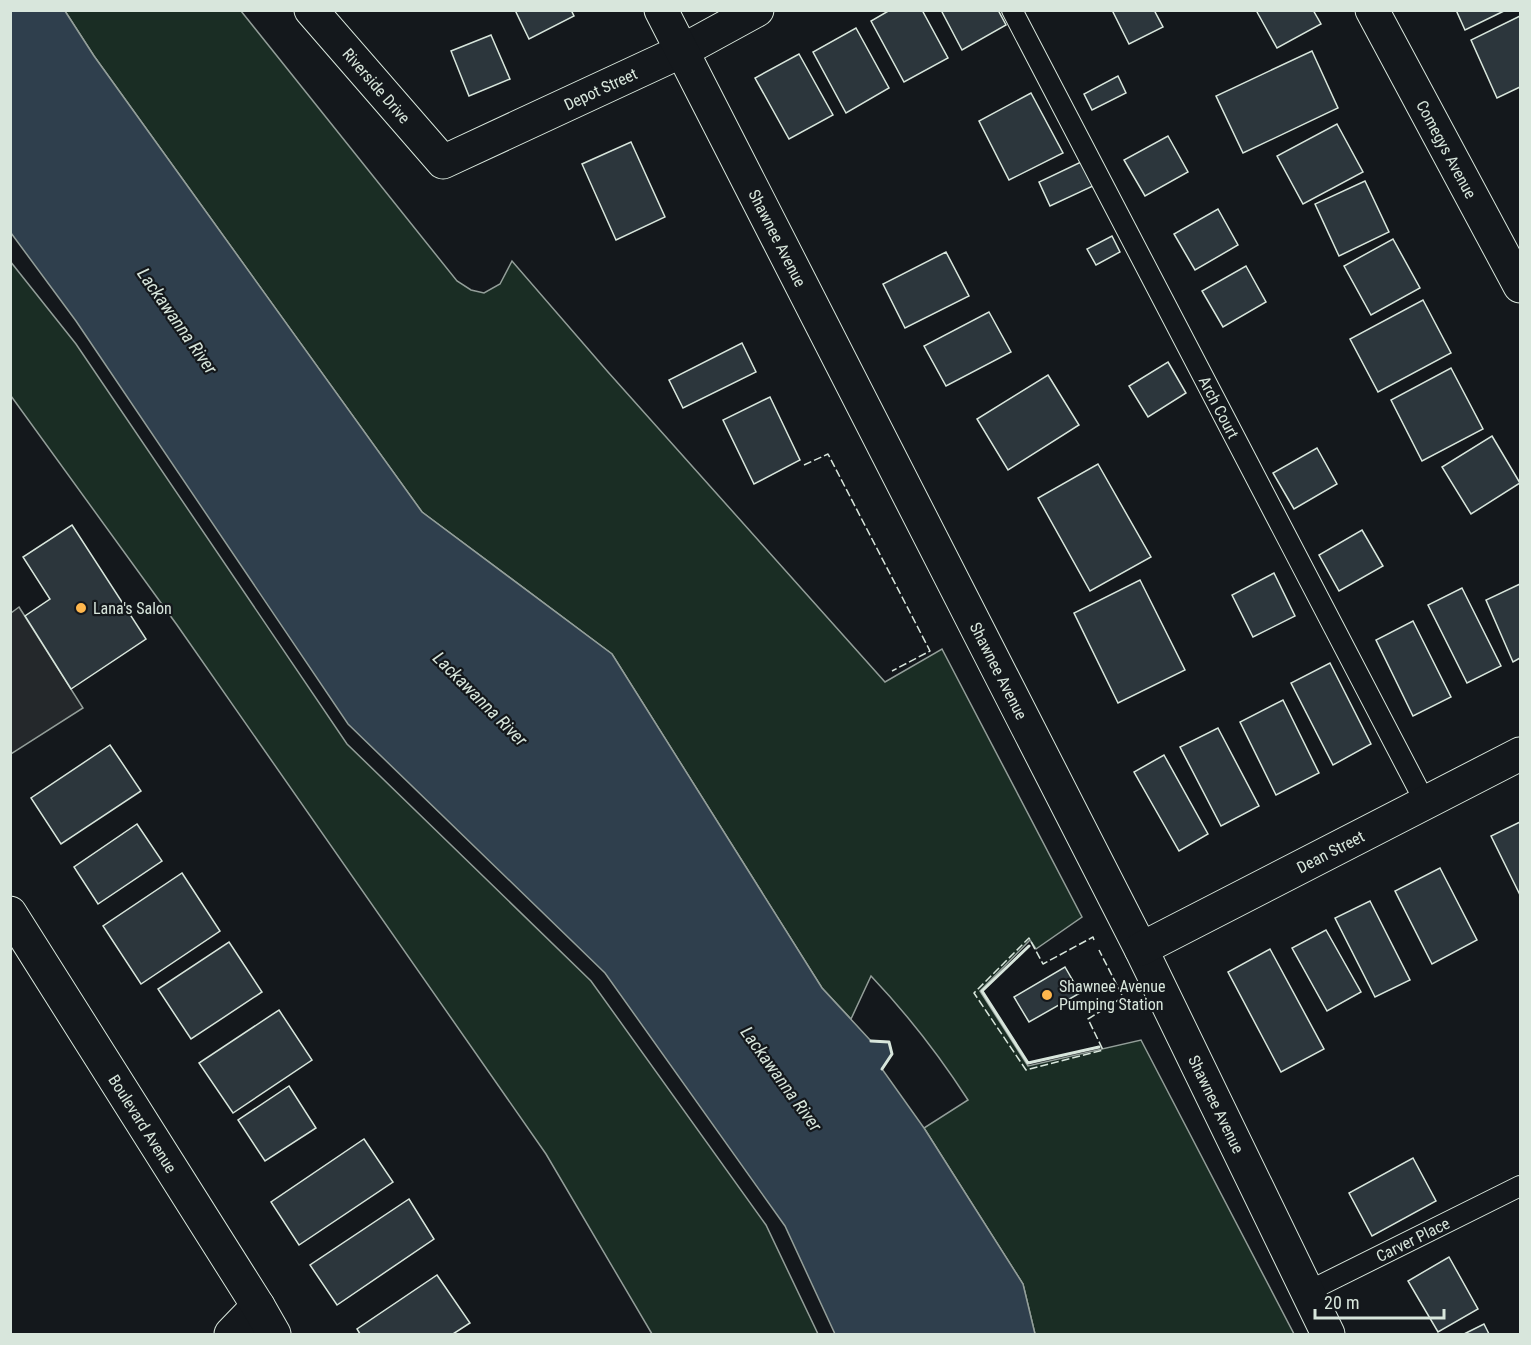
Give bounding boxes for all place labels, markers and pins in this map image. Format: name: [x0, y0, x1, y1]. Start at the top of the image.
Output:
place label: Lana's Salon: [93, 599, 172, 618]
marker: Lana's Salon: [74, 601, 88, 615]
place label: Shawnee Avenue Pumping Station: [1059, 977, 1166, 1014]
marker: Shawnee Avenue Pumping Station: [1040, 988, 1054, 1002]

